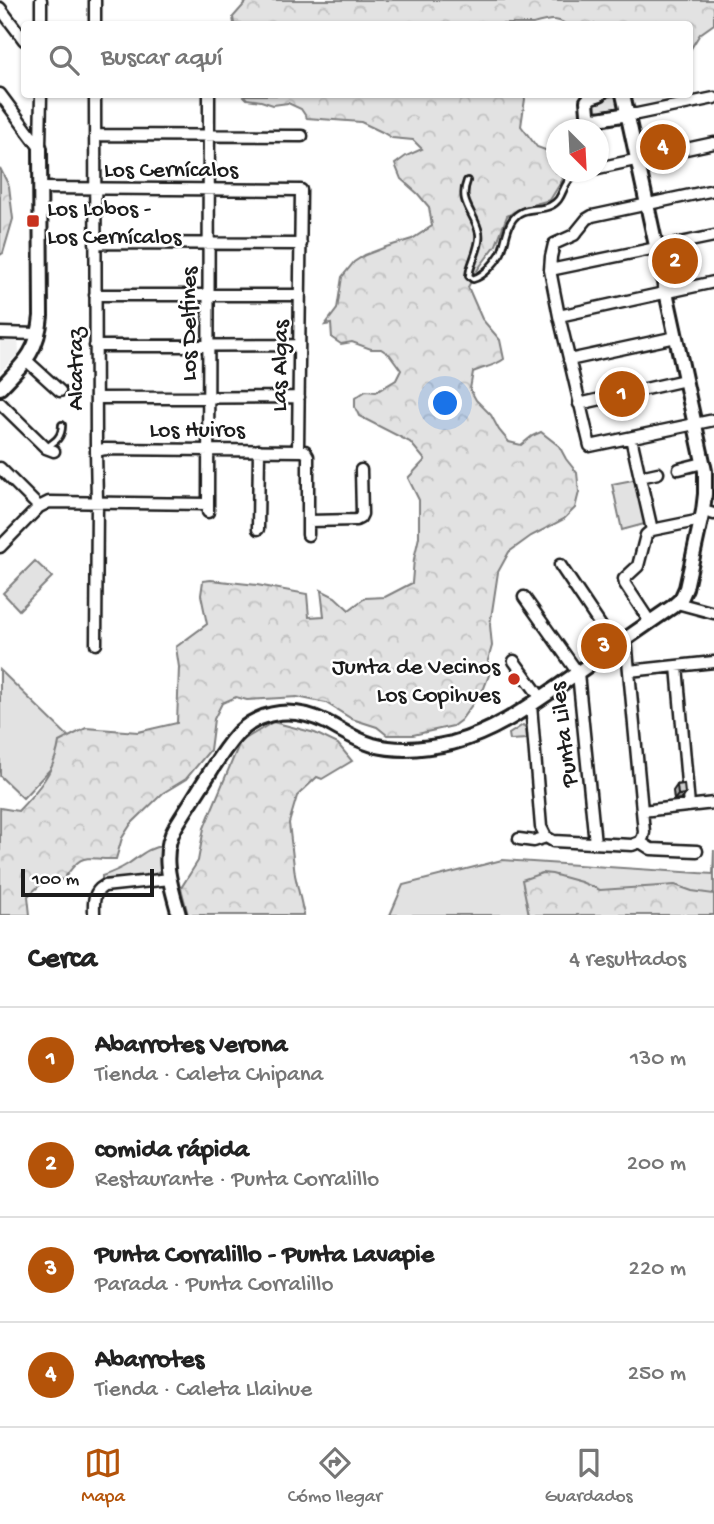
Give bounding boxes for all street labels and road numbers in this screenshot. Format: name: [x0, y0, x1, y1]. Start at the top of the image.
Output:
street label: Los Cernícalos: [104, 157, 239, 186]
street label: Los Delfines: [176, 266, 205, 381]
street label: Las Algas: [266, 319, 297, 412]
street label: Alcatraz: [63, 326, 92, 411]
street label: Los Huiros: [149, 417, 246, 446]
street label: Punta Liles: [545, 679, 586, 790]

